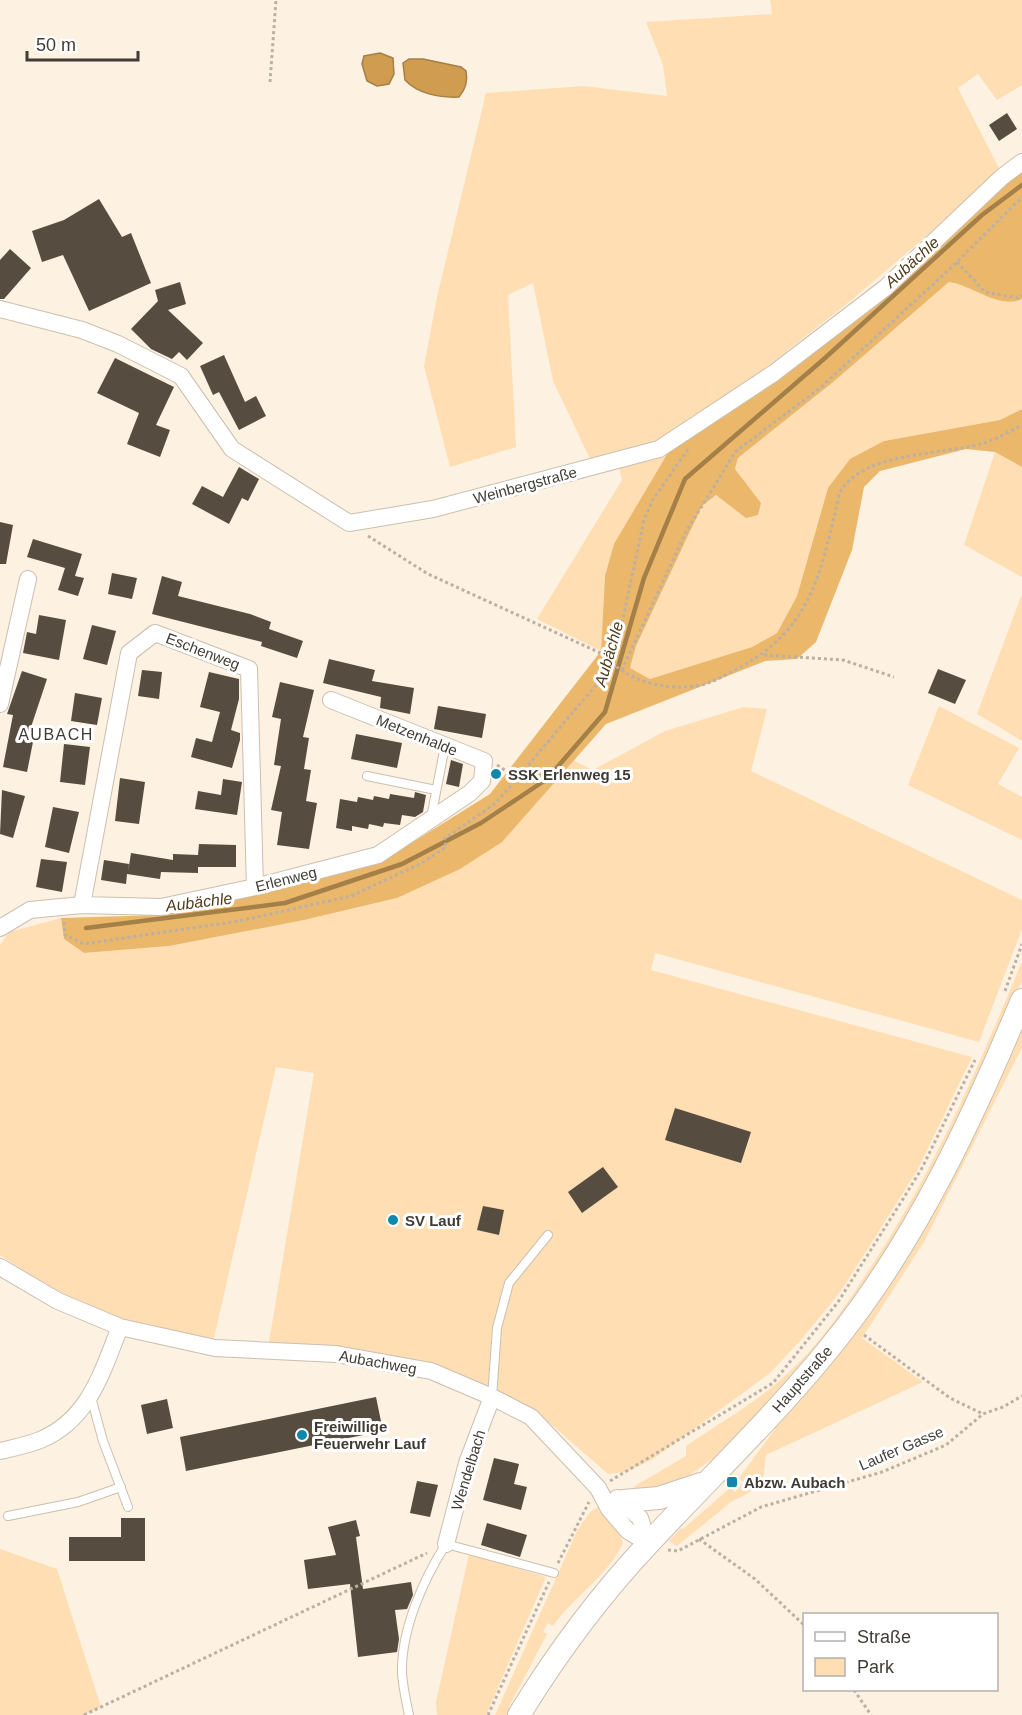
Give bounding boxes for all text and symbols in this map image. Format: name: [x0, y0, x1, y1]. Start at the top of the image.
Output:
scale bar: [27, 24, 138, 62]
text: 50 m: [36, 35, 76, 55]
water label: Aubächle: [881, 233, 943, 291]
street label: Weinbergstraße: [471, 463, 579, 507]
water label: Aubächle: [591, 619, 626, 689]
street label: Eschenweg: [164, 629, 242, 673]
street label: Metzenhalde: [374, 711, 460, 759]
district label: AUBACH: [18, 726, 94, 743]
place label: SSK Erlenweg 15: [508, 766, 631, 783]
marker: SSK Erlenweg 15: [489, 767, 503, 781]
street label: Erlenweg: [254, 863, 318, 895]
water label: Aubächle: [164, 889, 233, 915]
place label: SV Lauf: [405, 1212, 462, 1229]
marker: SV Lauf: [386, 1213, 400, 1227]
street label: Hauptstraße: [769, 1342, 835, 1416]
street label: Aubachweg: [338, 1347, 418, 1377]
place label: Freiwillige Feuerwehr Lauf: [314, 1418, 427, 1452]
street label: Laufer Gasse: [856, 1423, 946, 1473]
marker: Freiwillige Feuerwehr Lauf: [295, 1428, 309, 1442]
street label: Wendelbach: [448, 1428, 488, 1512]
place label: Abzw. Aubach: [744, 1474, 845, 1491]
marker: Abzw. Aubach: [725, 1475, 739, 1489]
legend: [803, 1613, 998, 1691]
text: Straße: [857, 1627, 911, 1647]
text: Park: [857, 1657, 895, 1677]

